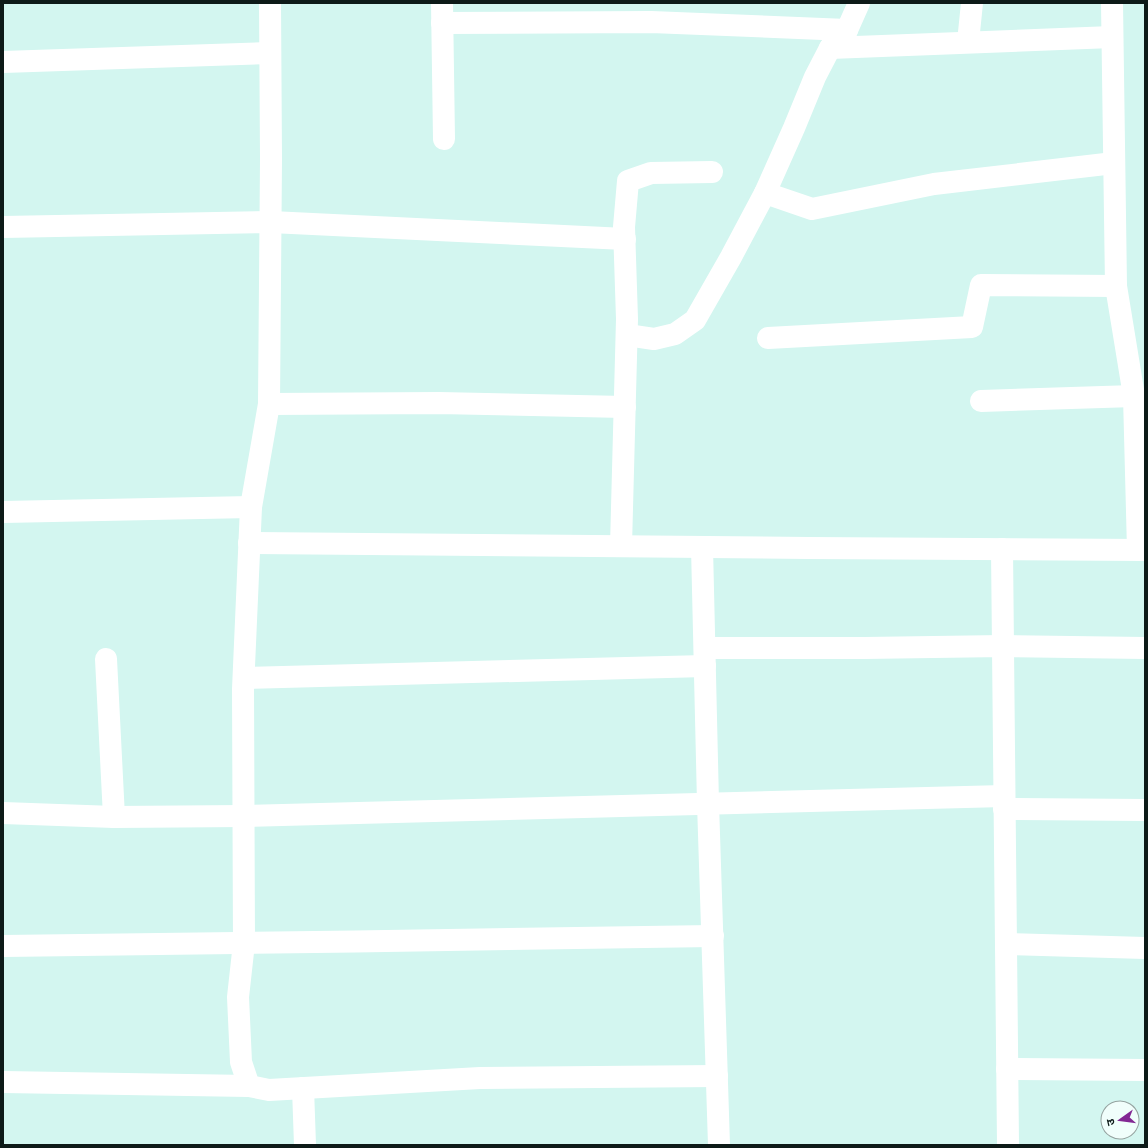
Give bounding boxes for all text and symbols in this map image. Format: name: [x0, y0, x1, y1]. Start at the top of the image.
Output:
north arrow: [1100, 1100, 1140, 1140]
text: उ: [1104, 1117, 1117, 1127]

